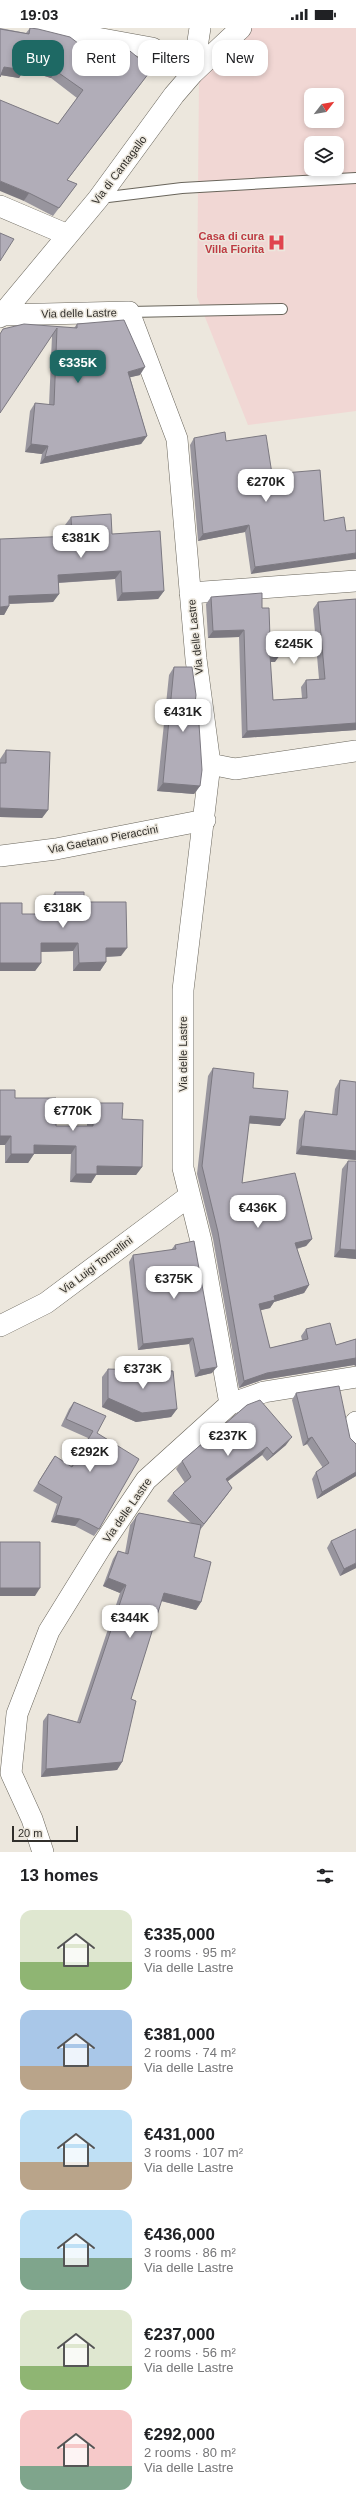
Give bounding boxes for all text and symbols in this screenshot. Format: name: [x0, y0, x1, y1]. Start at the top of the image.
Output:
text: 19:03: [20, 6, 58, 23]
chip: Buy: [12, 40, 64, 76]
chip: Rent: [72, 40, 130, 76]
chip: Filters: [138, 40, 204, 76]
chip: New: [212, 40, 268, 76]
north arrow: [304, 88, 344, 128]
map controls: [304, 88, 344, 176]
street label: Via di Cantagallo: [89, 133, 149, 207]
button: layers: [304, 136, 344, 176]
place label: Casa di cura Villa Fiorita: [199, 230, 265, 255]
hospital icon: Casa di cura Villa Fiorita: [267, 232, 287, 252]
street label: Via delle Lastre: [41, 306, 117, 320]
pin: €335K: [50, 350, 106, 384]
text: €335K: [59, 355, 97, 370]
pin: €270K: [238, 469, 294, 503]
text: €270K: [247, 474, 285, 489]
pin: €381K: [53, 525, 109, 559]
text: €381K: [62, 530, 100, 545]
street label: Via delle Lastre: [185, 599, 205, 675]
pin: €245K: [266, 631, 322, 665]
text: €245K: [275, 636, 313, 651]
pin: €431K: [155, 699, 211, 733]
text: €431K: [164, 704, 202, 719]
street label: Via Gaetano Pieraccini: [47, 822, 159, 856]
pin: €318K: [35, 895, 91, 929]
text: €318K: [44, 900, 82, 915]
street label: Via delle Lastre: [177, 1016, 189, 1092]
pin: €770K: [45, 1098, 101, 1132]
text: €770K: [54, 1103, 92, 1118]
pin: €436K: [230, 1195, 286, 1229]
text: €436K: [239, 1200, 277, 1215]
street label: Via Luigi Tomellini: [57, 1234, 135, 1296]
pin: €375K: [146, 1266, 202, 1300]
text: €375K: [155, 1271, 193, 1286]
pin: €373K: [115, 1356, 171, 1390]
text: €373K: [124, 1361, 162, 1376]
pin: €237K: [200, 1423, 256, 1457]
text: €237K: [209, 1428, 247, 1443]
pin: €292K: [62, 1439, 118, 1473]
text: €292K: [71, 1444, 109, 1459]
street label: Via delle Lastre: [100, 1476, 154, 1544]
pin: €344K: [102, 1605, 158, 1639]
text: €344K: [111, 1610, 149, 1625]
scale bar: [12, 1824, 78, 1843]
text: 20 m: [18, 1827, 42, 1839]
icon: filters: [314, 1865, 336, 1887]
text: 13 homes: [20, 1866, 98, 1885]
text: €335,000: [144, 1925, 215, 1944]
icon: home: [52, 1926, 100, 1974]
text: 3 rooms · 95 m²: [144, 1945, 236, 1960]
text: Via delle Lastre: [144, 1960, 233, 1975]
text: €381,000: [144, 2025, 215, 2044]
icon: home: [52, 2026, 100, 2074]
text: 2 rooms · 74 m²: [144, 2045, 236, 2060]
text: Via delle Lastre: [144, 2060, 233, 2075]
text: €431,000: [144, 2125, 215, 2144]
icon: home: [52, 2126, 100, 2174]
text: 3 rooms · 107 m²: [144, 2145, 243, 2160]
text: Via delle Lastre: [144, 2160, 233, 2175]
text: €436,000: [144, 2225, 215, 2244]
icon: home: [52, 2226, 100, 2274]
text: 3 rooms · 86 m²: [144, 2245, 236, 2260]
text: Via delle Lastre: [144, 2260, 233, 2275]
text: €237,000: [144, 2325, 215, 2344]
icon: home: [52, 2326, 100, 2374]
text: 2 rooms · 56 m²: [144, 2345, 236, 2360]
text: Via delle Lastre: [144, 2360, 233, 2375]
text: €292,000: [144, 2425, 215, 2444]
icon: home: [52, 2426, 100, 2474]
text: 2 rooms · 80 m²: [144, 2445, 236, 2460]
text: Via delle Lastre: [144, 2460, 233, 2475]

